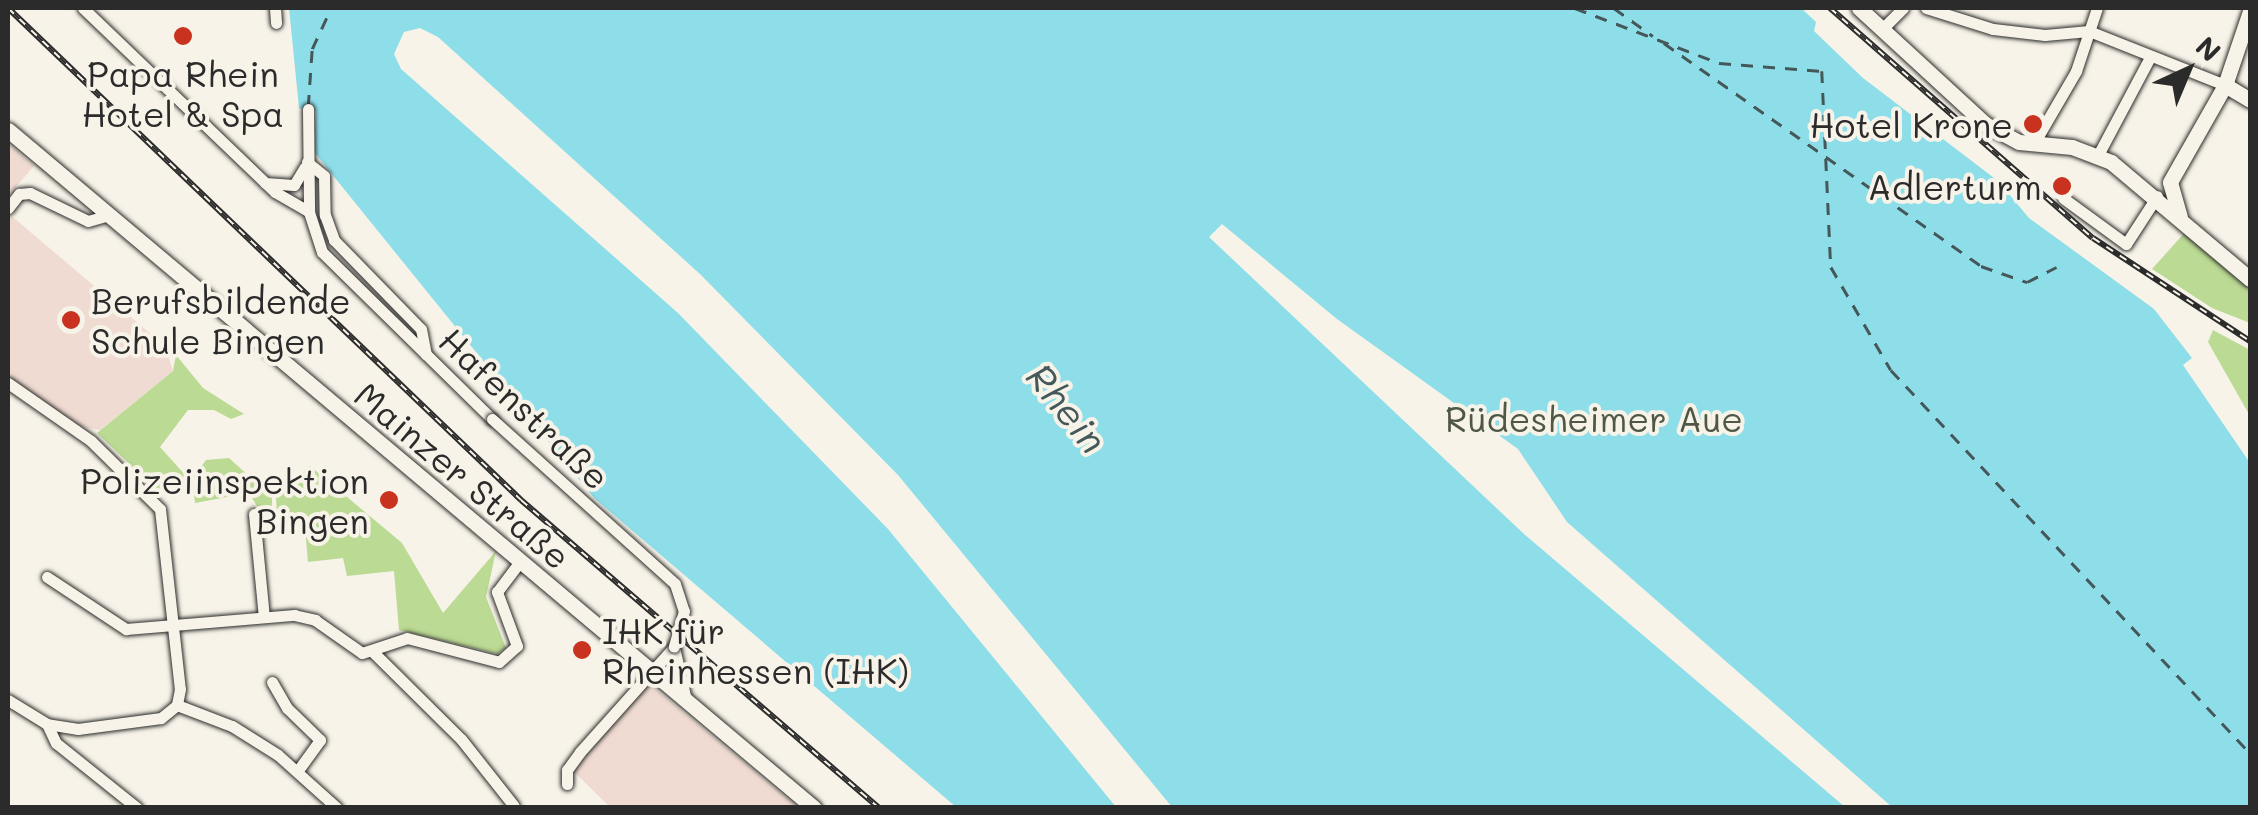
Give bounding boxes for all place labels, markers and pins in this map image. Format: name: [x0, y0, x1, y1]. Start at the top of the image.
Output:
marker: Papa Rhein Hotel & Spa: [172, 25, 194, 47]
place label: Papa Rhein Hotel & Spa: [82, 52, 284, 134]
place label: Hotel Krone: [1810, 103, 2013, 145]
marker: Hotel Krone: [2022, 113, 2044, 135]
place label: Adlerturm: [1868, 165, 2042, 207]
marker: Adlerturm: [2051, 175, 2073, 197]
place label: Berufsbildende Schule Bingen: [91, 279, 351, 361]
marker: Berufsbildende Schule Bingen: [60, 309, 82, 331]
place label: Polizeiinspektion Bingen: [80, 459, 369, 541]
marker: Polizeiinspektion Bingen: [378, 489, 400, 511]
place label: IHK für Rheinhessen (IHK): [602, 609, 909, 691]
marker: IHK für Rheinhessen (IHK): [571, 639, 593, 661]

